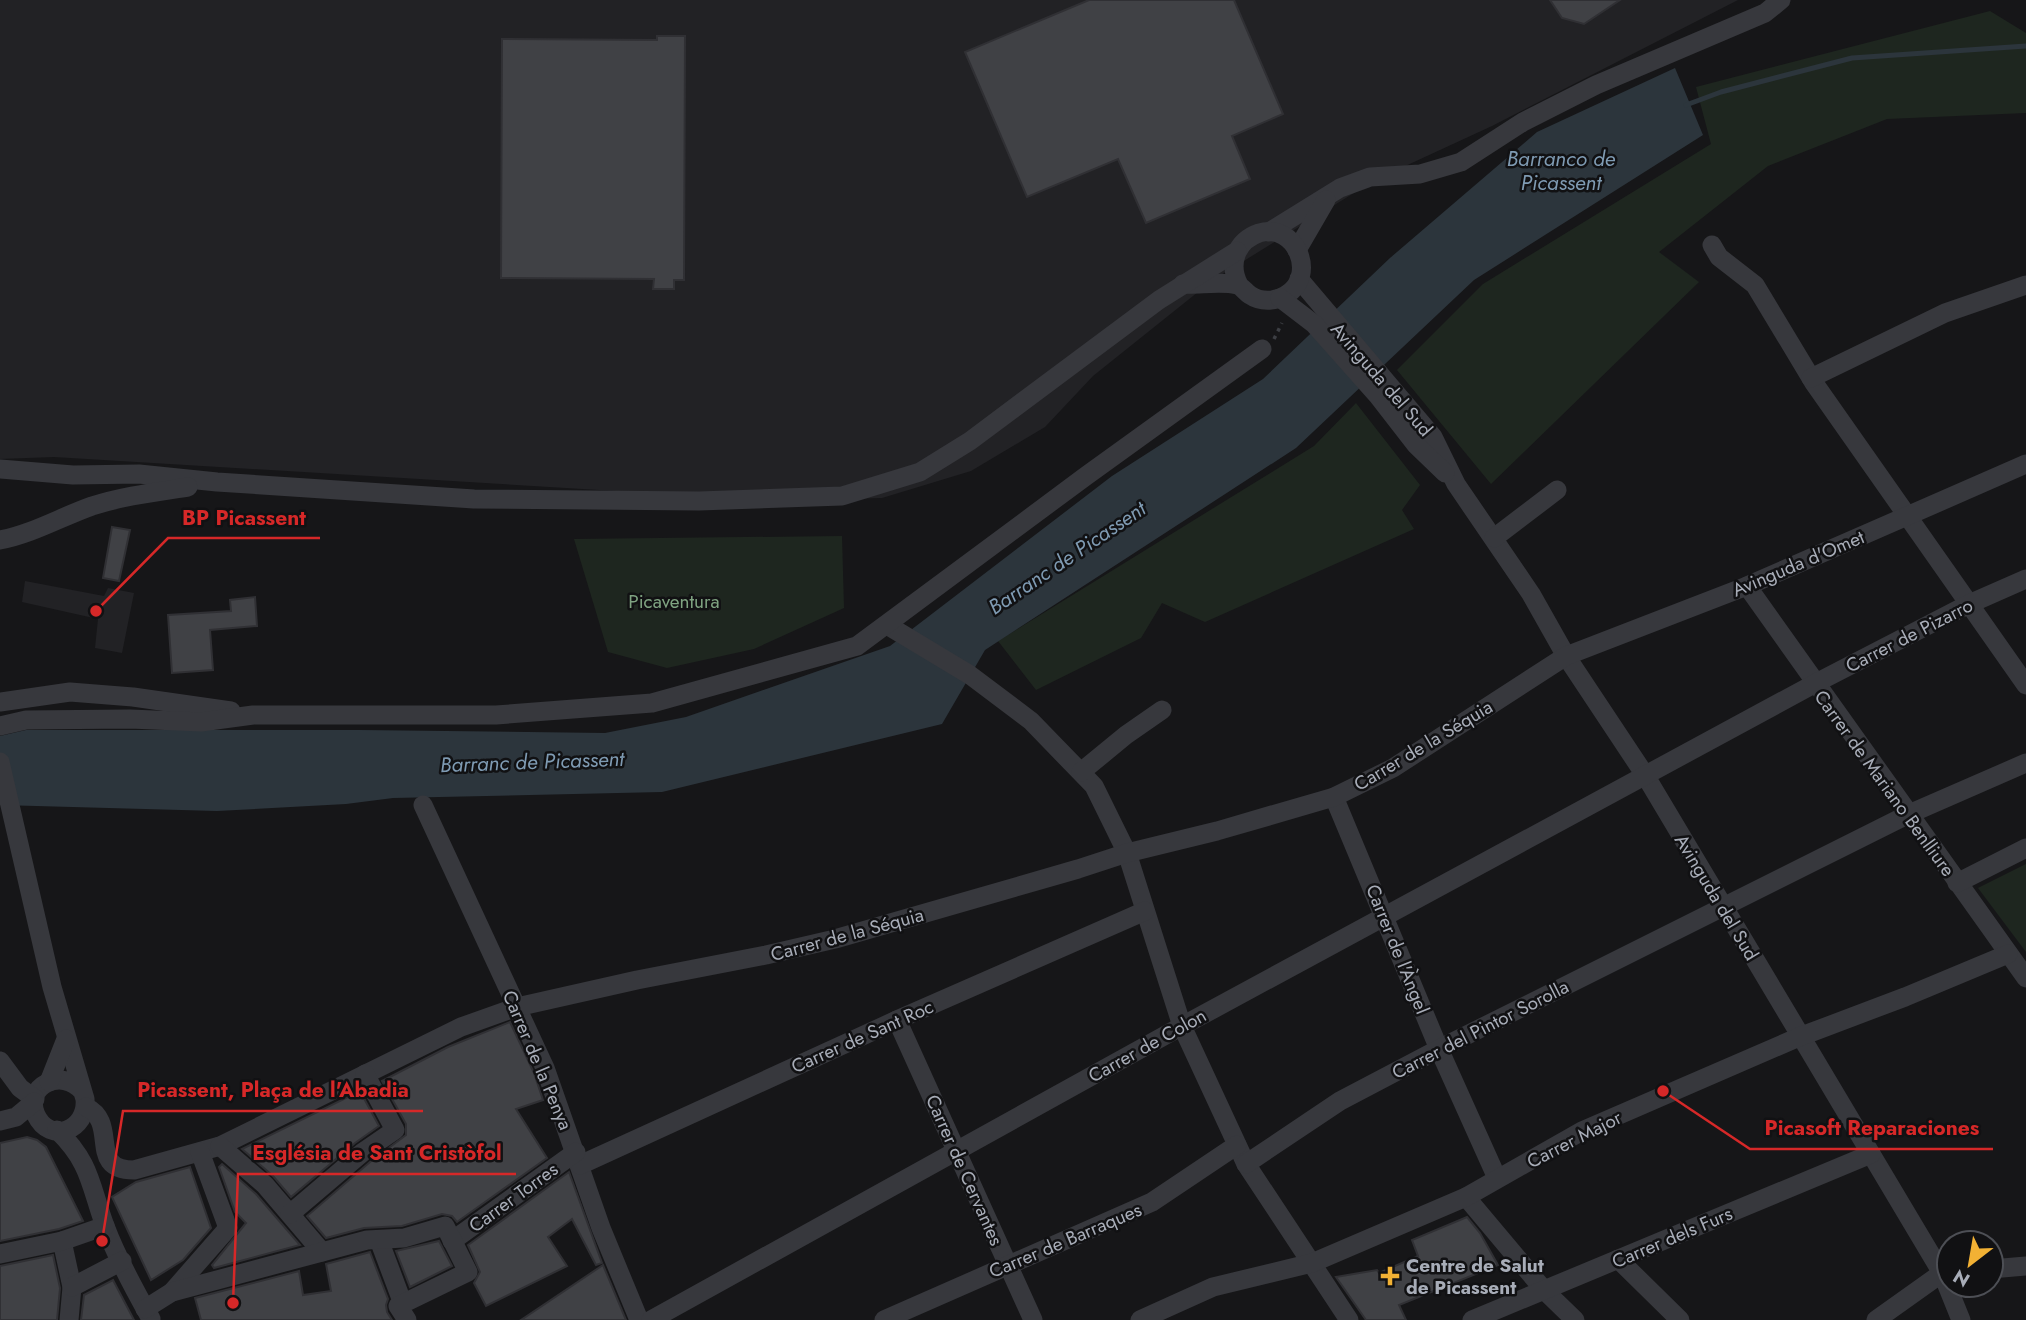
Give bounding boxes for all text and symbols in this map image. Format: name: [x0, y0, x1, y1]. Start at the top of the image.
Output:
water label: Barranco de Picassent: [1507, 144, 1616, 198]
street label: Avinguda del Sud: [1324, 316, 1439, 442]
water label: Barranc de Picassent: [982, 493, 1153, 622]
callout: BP Picassent: [168, 496, 320, 538]
text: BP Picassent: [182, 503, 306, 533]
street label: Avinguda d'Omet: [1728, 523, 1869, 603]
park label: Picaventura: [628, 588, 720, 615]
street label: Carrer de Pizarro: [1841, 592, 1978, 679]
street label: Carrer de Mariano Benlliure: [1808, 685, 1962, 882]
street label: Carrer de la Séquia: [1349, 693, 1498, 798]
water label: Barranc de Picassent: [439, 744, 626, 780]
street label: Avinguda del Sud: [1668, 829, 1765, 966]
street label: Carrer de l'Àngel: [1359, 880, 1436, 1018]
street label: Carrer de la Séquia: [768, 901, 927, 968]
street label: Carrer del Pintor Sorolla: [1387, 973, 1573, 1086]
street label: Carrer de la Penya: [496, 986, 579, 1134]
street label: Carrer de Sant Roc: [787, 993, 938, 1080]
street label: Carrer de Colon: [1083, 1002, 1211, 1089]
callout: Picassent, Plaça de l'Abadia: [123, 1069, 423, 1111]
text: Picassent, Plaça de l'Abadia: [137, 1075, 409, 1105]
street label: Carrer de Cervantes: [919, 1090, 1010, 1250]
street label: Carrer Major: [1522, 1104, 1627, 1175]
callout: Picasoft Reparaciones: [1750, 1107, 1993, 1149]
text: Picasoft Reparaciones: [1765, 1113, 1980, 1143]
callout: Església de Sant Cristòfol: [238, 1132, 516, 1174]
text: Església de Sant Cristòfol: [252, 1138, 502, 1168]
street label: Carrer Torres: [463, 1156, 564, 1239]
street label: Carrer de Barraques: [985, 1196, 1146, 1285]
street label: Carrer dels Furs: [1608, 1200, 1737, 1275]
north arrow: [1935, 1229, 2005, 1299]
place label: Centre de Salut de Picassent: [1406, 1252, 1544, 1301]
text: N: [1948, 1263, 1975, 1294]
marker: Centre de Salut de Picassent: [1380, 1266, 1400, 1286]

